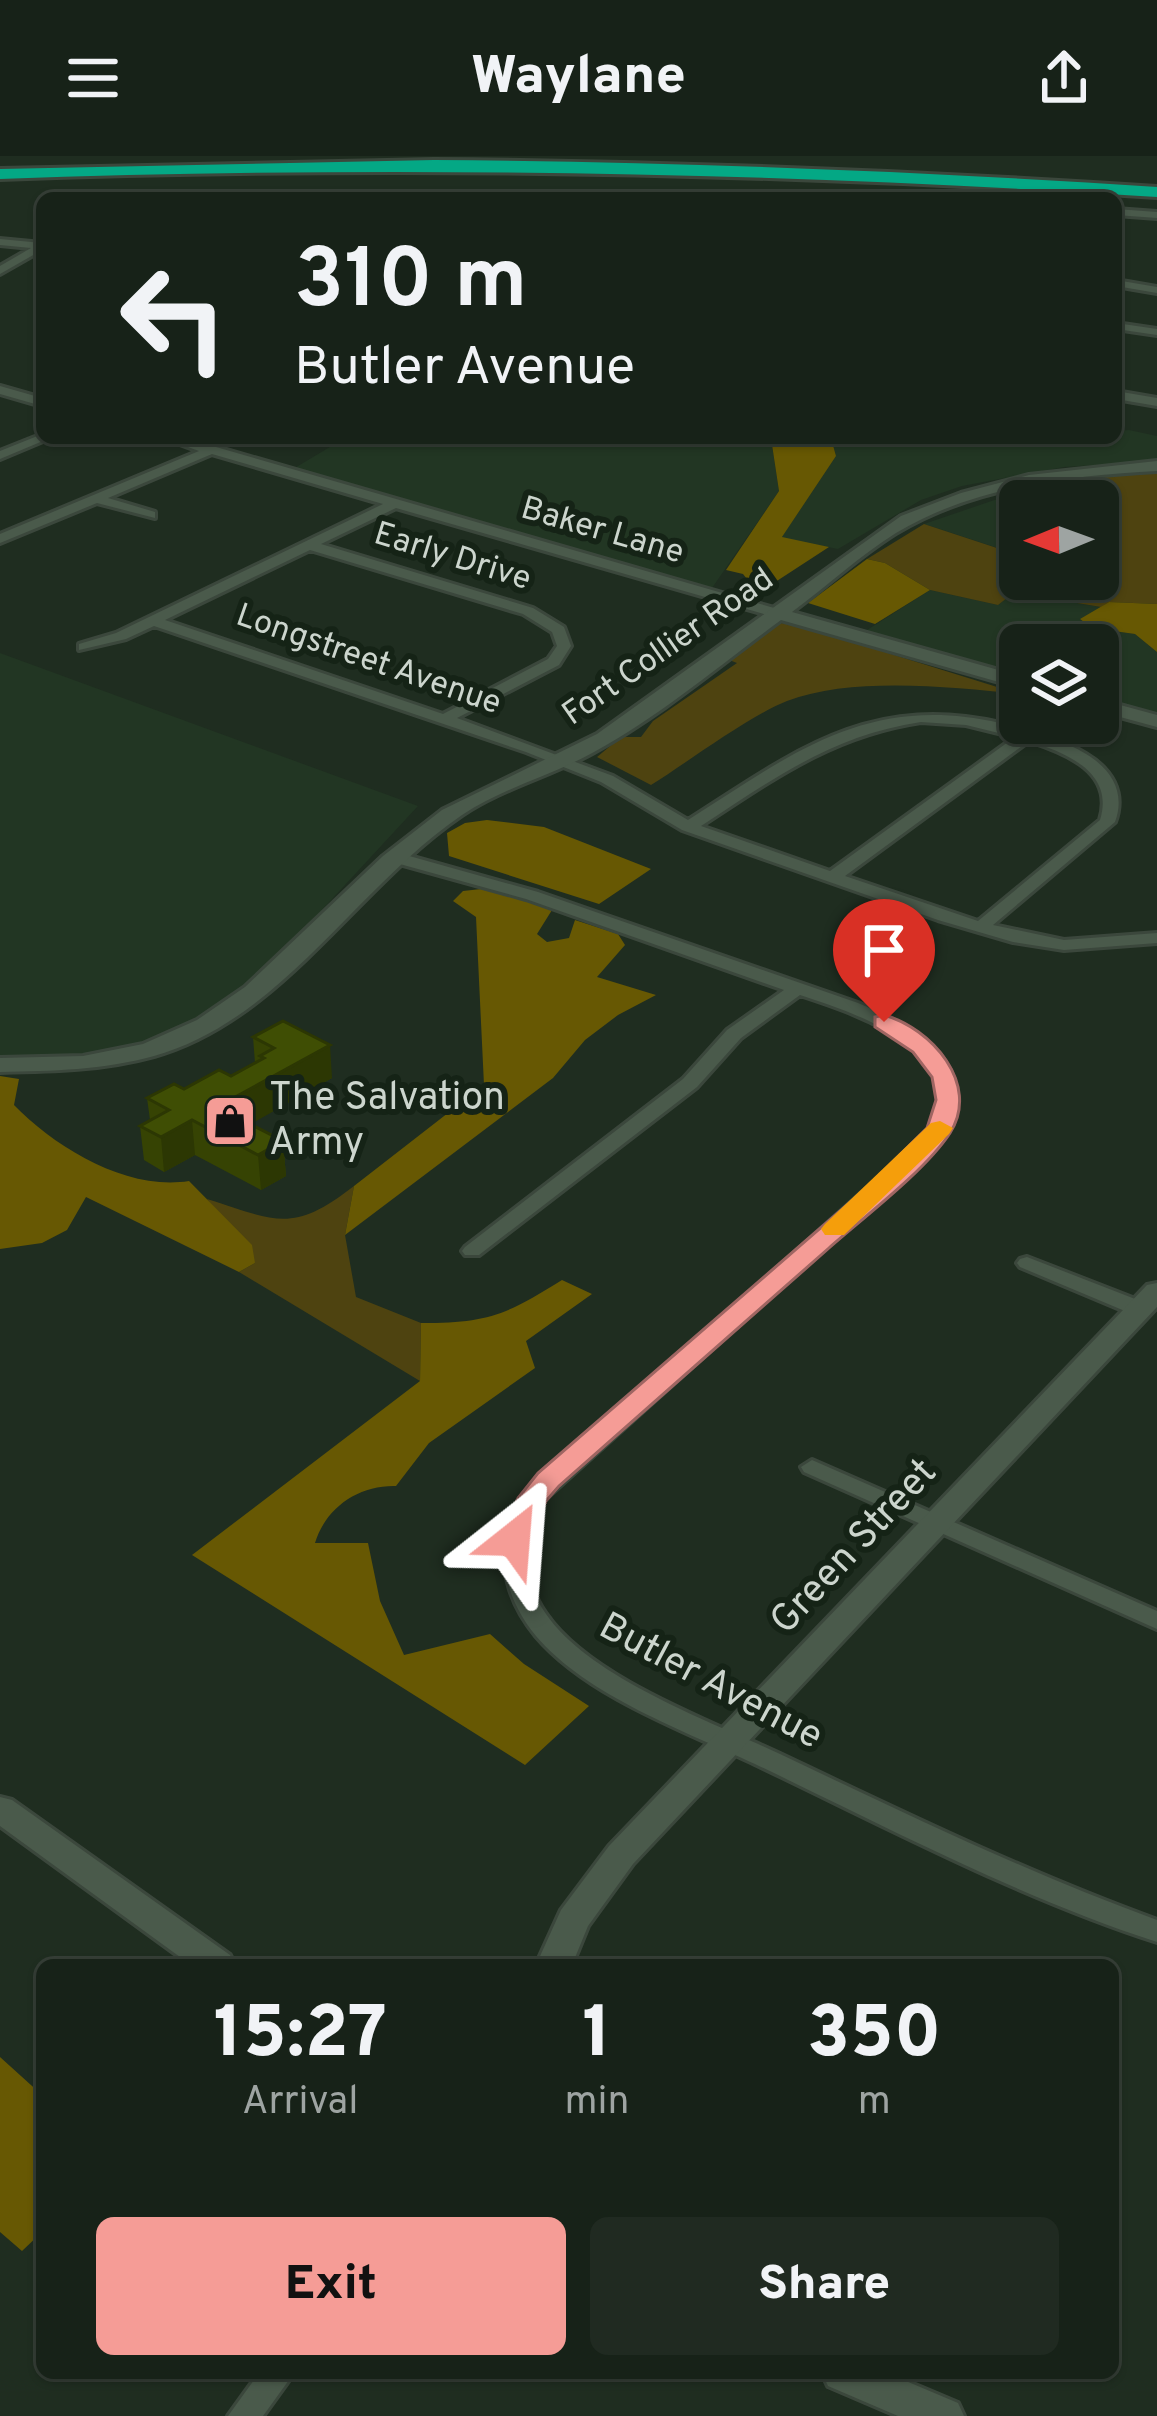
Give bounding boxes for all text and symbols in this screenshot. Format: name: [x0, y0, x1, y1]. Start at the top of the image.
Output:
text: Waylane: [471, 44, 686, 113]
icon: menu: [60, 45, 126, 111]
icon: share: [1031, 45, 1097, 111]
text: 310 m: [294, 231, 528, 337]
icon: left: [96, 240, 252, 396]
text: Butler Avenue: [294, 335, 635, 404]
north arrow: [999, 480, 1119, 600]
map controls: [999, 480, 1119, 744]
street label: Baker Lane: [516, 489, 688, 575]
street label: Early Drive: [368, 514, 536, 602]
street label: Fort Collier Road: [555, 560, 783, 736]
street label: Longstreet Avenue: [230, 596, 506, 726]
button: layers: [999, 624, 1119, 744]
pin: [833, 899, 935, 1022]
icon: arrive: [851, 917, 917, 983]
place label: The Salvation Army: [269, 1075, 505, 1169]
shop icon: The Salvation Army: [202, 1093, 258, 1149]
street label: Green Street: [761, 1450, 949, 1646]
position arrow: [451, 1476, 577, 1602]
street label: Butler Avenue: [590, 1604, 830, 1762]
text: 15:27: [214, 1991, 387, 2083]
text: 1: [582, 1991, 612, 2083]
text: 350: [807, 1991, 941, 2083]
text: Arrival: [242, 2079, 358, 2128]
text: min: [564, 2079, 629, 2128]
text: m: [858, 2079, 891, 2128]
button: Exit: [96, 2217, 566, 2355]
button: Share: [590, 2217, 1059, 2355]

